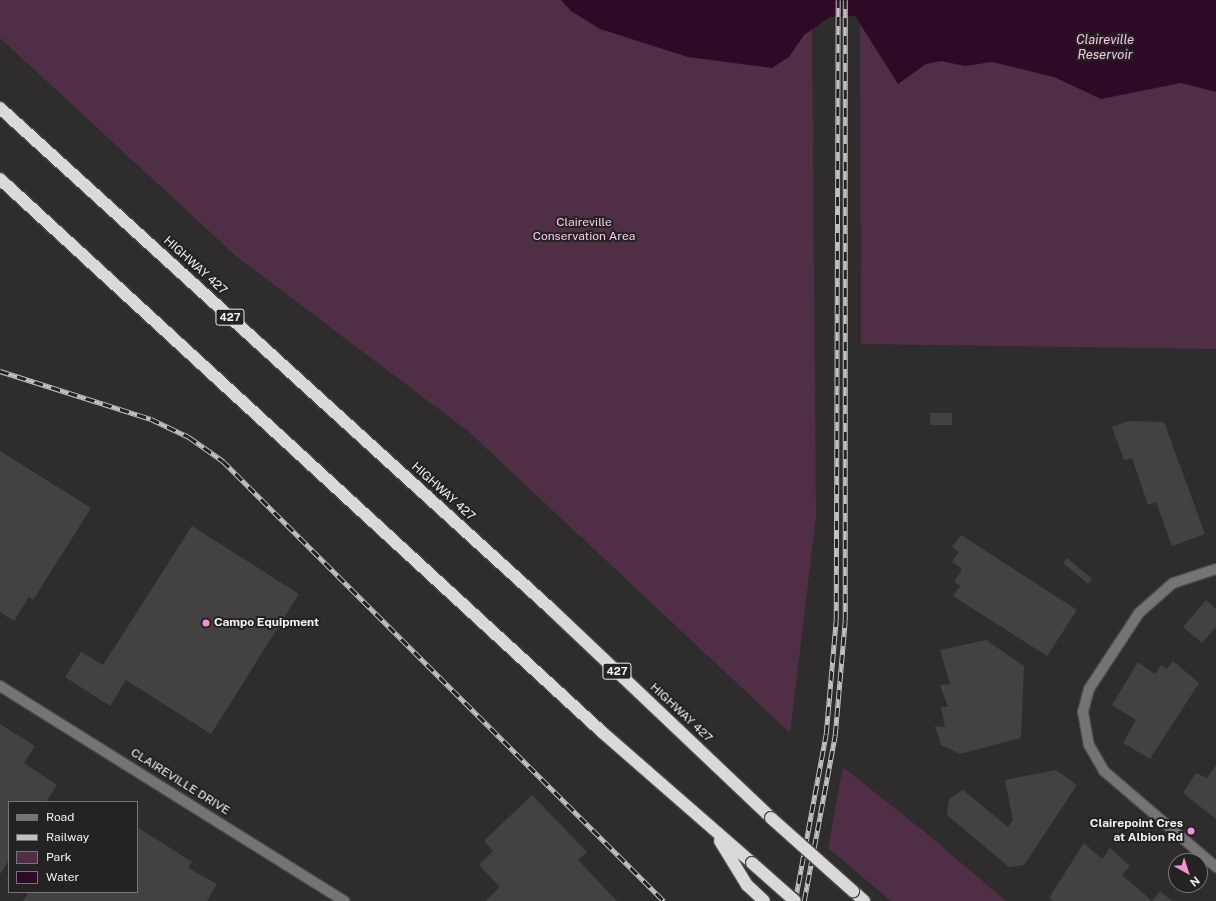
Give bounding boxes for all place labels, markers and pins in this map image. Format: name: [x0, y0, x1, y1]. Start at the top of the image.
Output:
place label: Campo Equipment: [214, 616, 319, 630]
marker: Campo Equipment: [201, 618, 211, 628]
place label: Clairepoint Cres at Albion Rd: [1090, 817, 1183, 845]
marker: Clairepoint Cres at Albion Rd: [1186, 826, 1196, 836]

